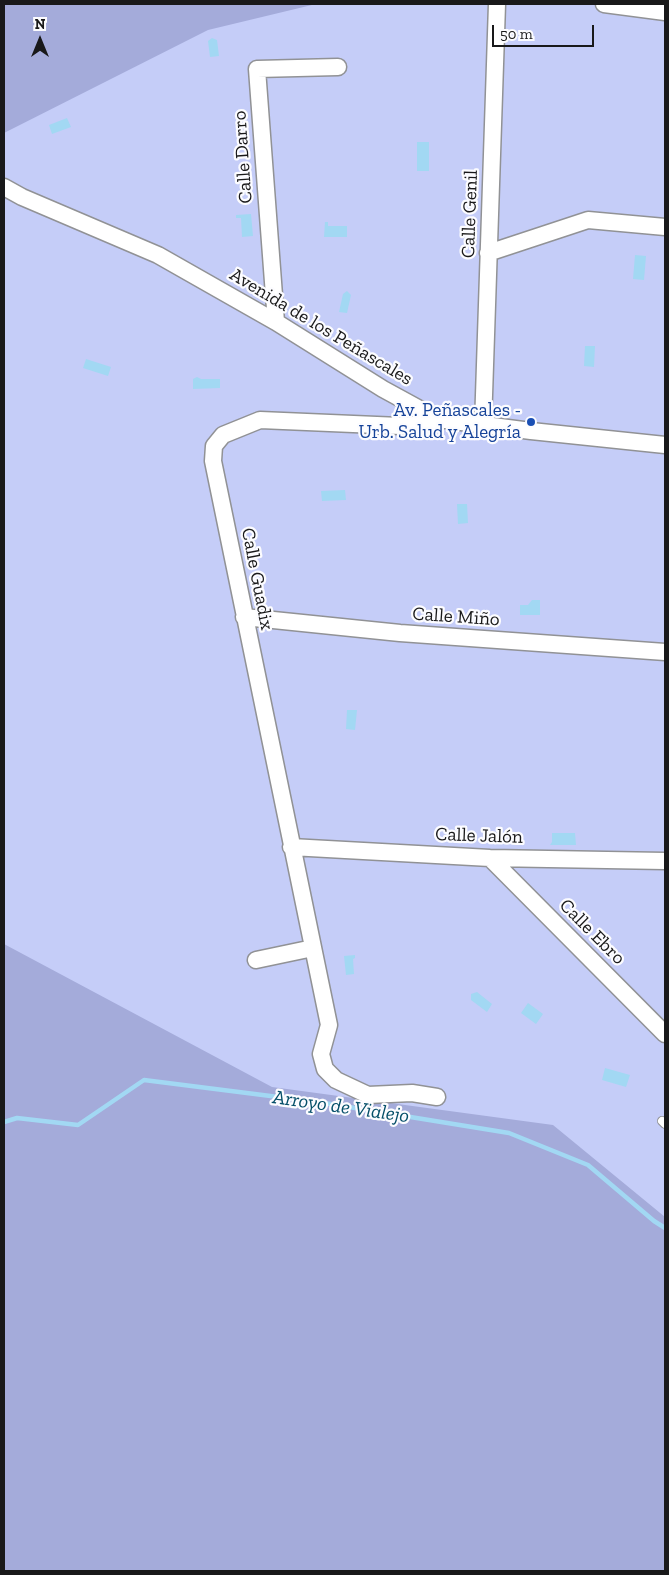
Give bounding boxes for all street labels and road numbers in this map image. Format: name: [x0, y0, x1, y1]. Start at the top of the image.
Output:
street label: Calle Darro: [228, 110, 258, 204]
street label: Calle Genil: [457, 170, 483, 258]
street label: Avenida de los Peñascales: [226, 263, 416, 391]
street label: Calle Guadix: [236, 526, 278, 632]
street label: Calle Miño: [412, 603, 500, 631]
street label: Calle Jalón: [435, 823, 523, 849]
street label: Calle Ebro: [554, 894, 630, 970]

